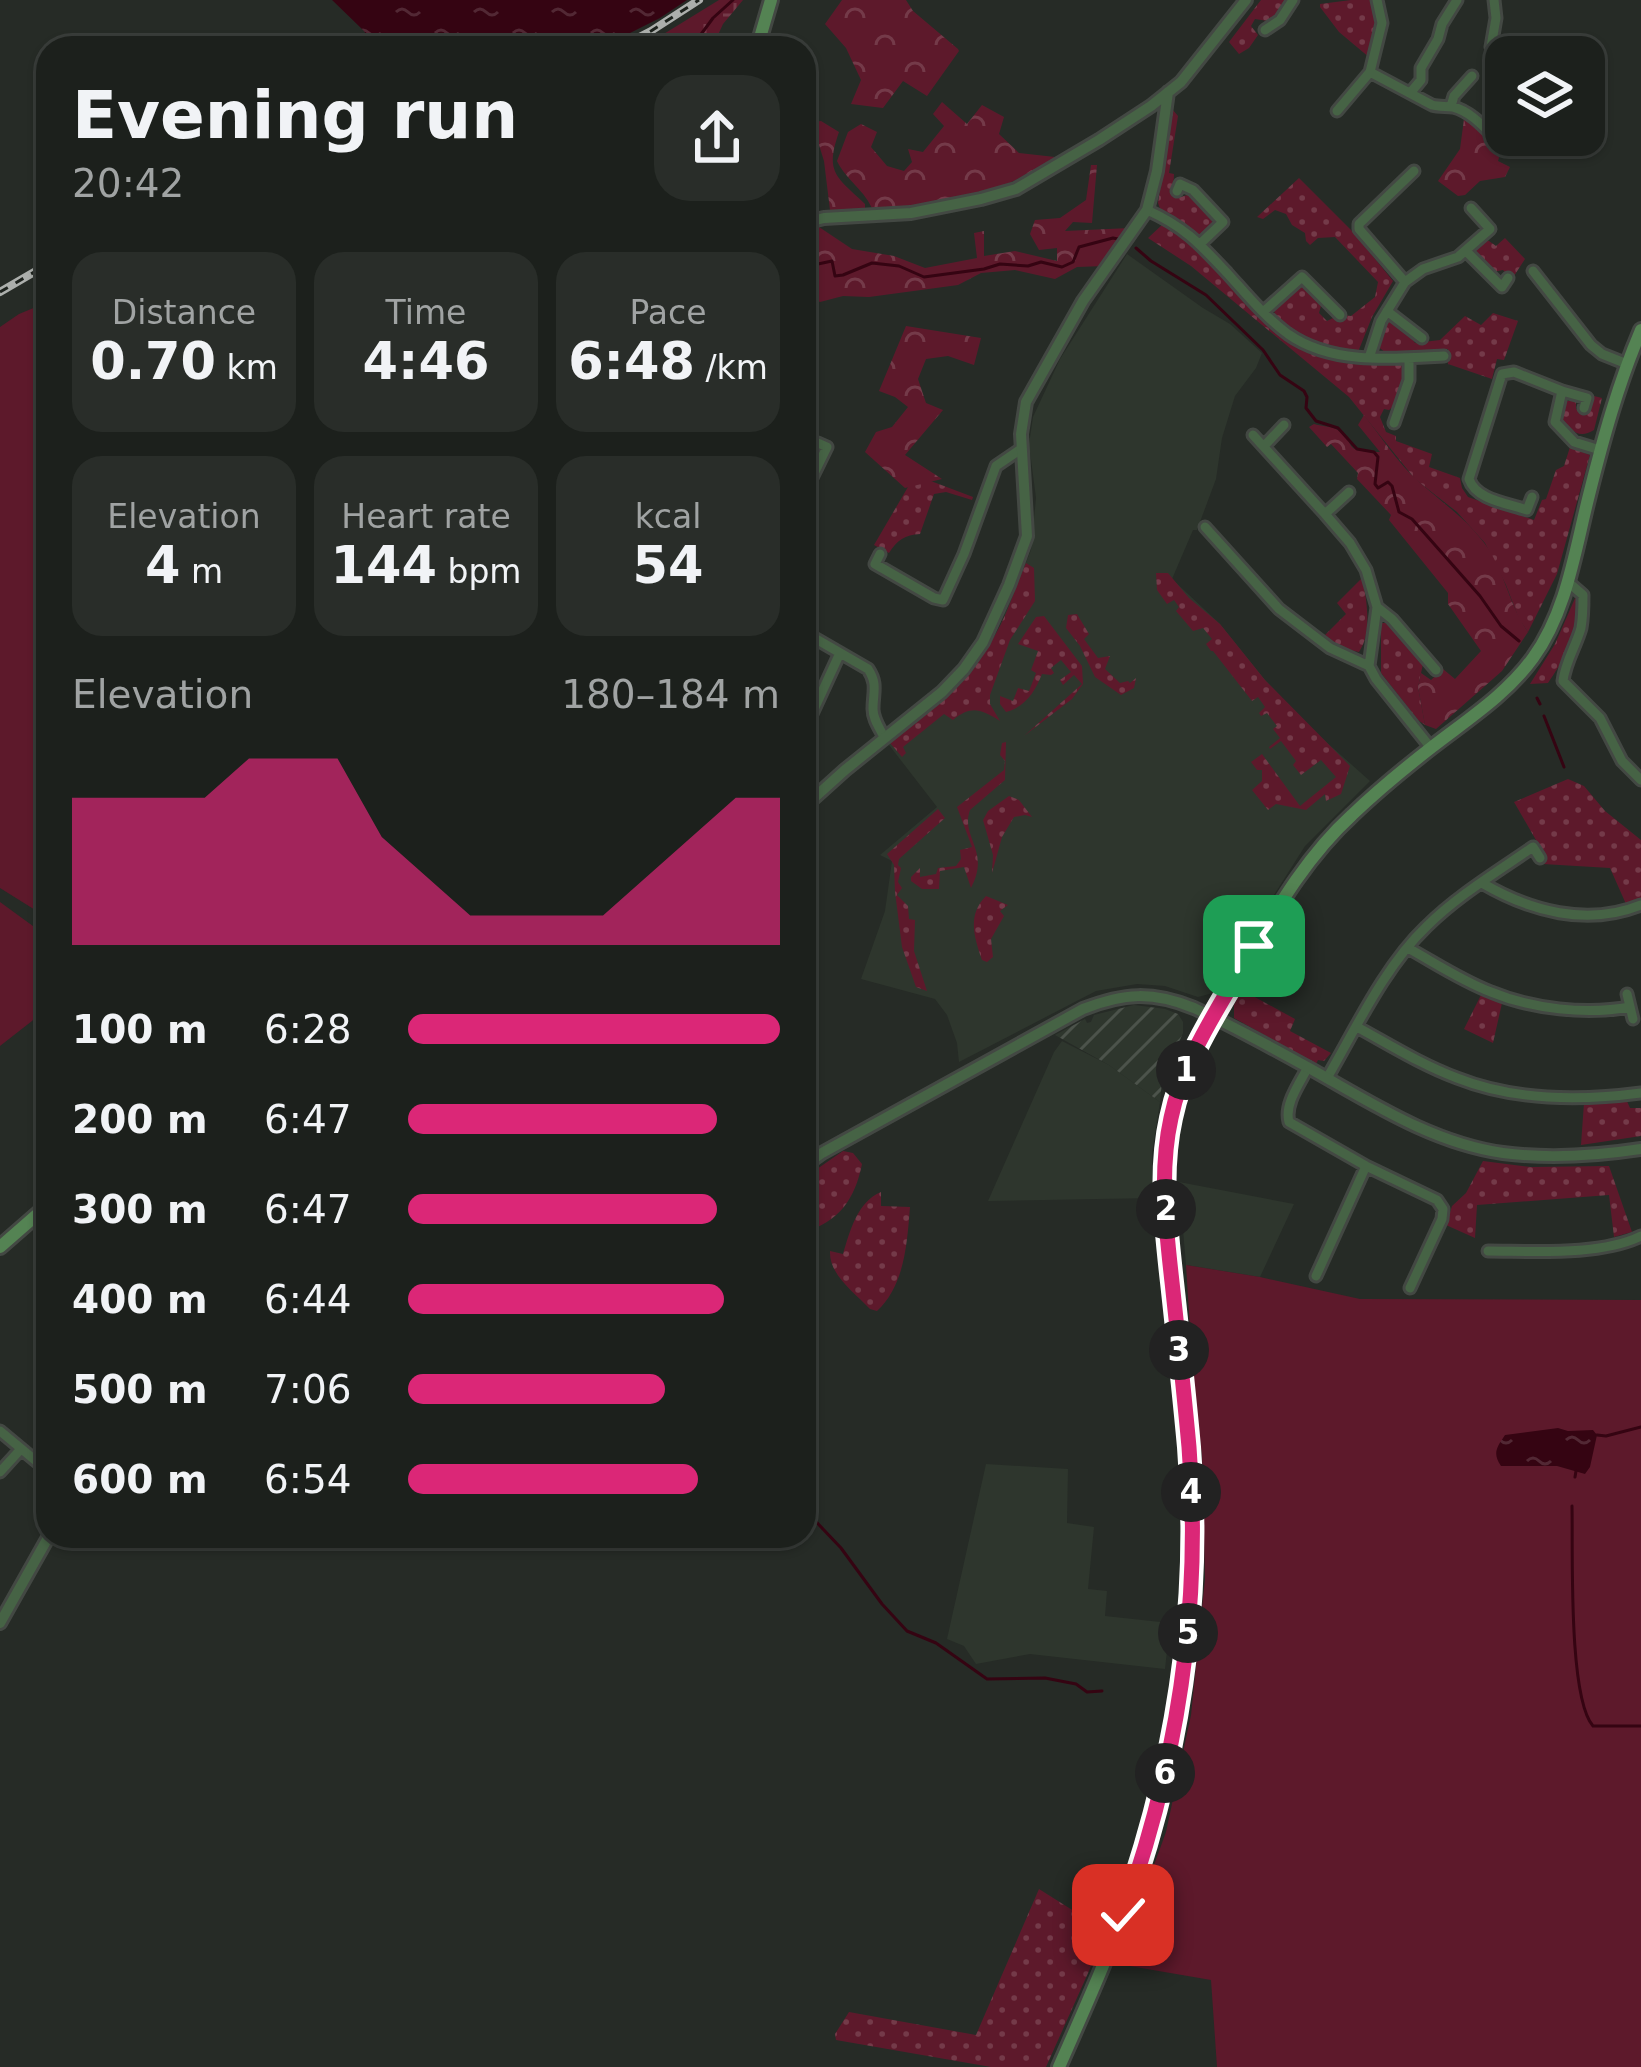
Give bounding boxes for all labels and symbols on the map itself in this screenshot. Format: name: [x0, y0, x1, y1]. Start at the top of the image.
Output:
pin: [1203, 895, 1305, 997]
pin: 1: [1156, 1040, 1216, 1100]
pin: 2: [1136, 1179, 1196, 1239]
pin: 3: [1149, 1320, 1209, 1380]
pin: 4: [1161, 1462, 1221, 1522]
pin: 5: [1158, 1603, 1218, 1663]
pin: 6: [1135, 1743, 1195, 1803]
pin: [1072, 1864, 1174, 1966]

